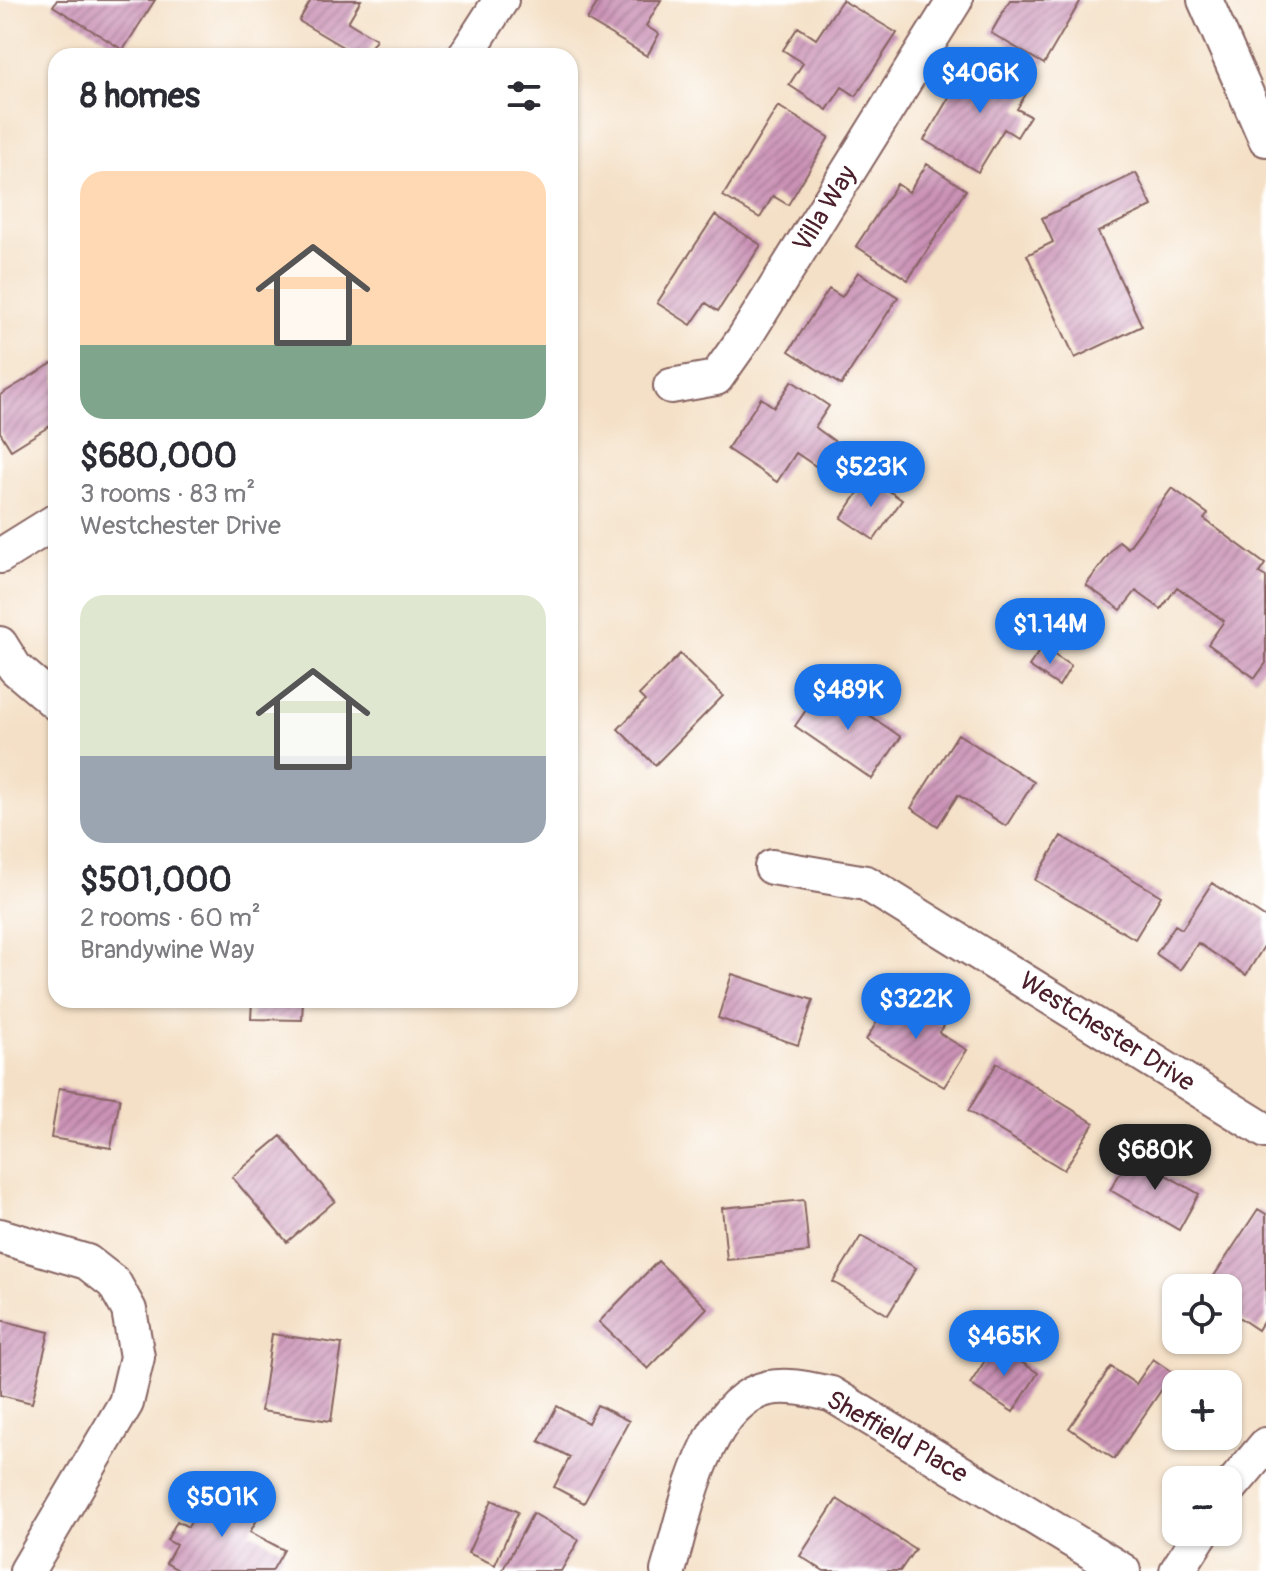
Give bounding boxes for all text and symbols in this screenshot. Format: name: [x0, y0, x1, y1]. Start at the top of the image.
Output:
pin: $406K: [924, 47, 1036, 115]
text: $406K: [941, 57, 1019, 89]
icon: filters: [502, 74, 546, 118]
text: 8 homes: [80, 75, 200, 118]
street label: Villa Way: [786, 160, 864, 258]
icon: home: [241, 223, 385, 367]
text: $680,000: [80, 435, 237, 478]
pin: $523K: [815, 441, 927, 509]
text: $523K: [835, 451, 907, 483]
text: 3 rooms · 83 m²: [80, 478, 255, 510]
text: Westchester Drive: [80, 510, 281, 542]
pin: $1.14M: [985, 598, 1115, 666]
text: $1.14M: [1013, 608, 1087, 640]
icon: home: [241, 647, 385, 791]
pin: $489K: [792, 664, 904, 732]
text: $489K: [812, 674, 884, 706]
text: $501,000: [80, 859, 232, 902]
text: 2 rooms · 60 m²: [80, 902, 261, 934]
text: Brandywine Way: [80, 934, 254, 966]
street label: Westchester Drive: [1013, 965, 1201, 1099]
pin: $322K: [860, 973, 972, 1041]
text: $322K: [879, 983, 953, 1015]
pin: $680K: [1099, 1124, 1211, 1192]
text: $680K: [1117, 1134, 1193, 1166]
map controls: [1162, 1274, 1242, 1546]
button: locate: [1162, 1274, 1242, 1354]
pin: $465K: [948, 1310, 1060, 1378]
text: $465K: [967, 1320, 1041, 1352]
button: +: [1162, 1370, 1242, 1450]
street label: Sheffield Place: [821, 1384, 974, 1490]
button: −: [1162, 1466, 1242, 1546]
pin: $501K: [166, 1471, 278, 1539]
text: $501K: [186, 1481, 258, 1513]

